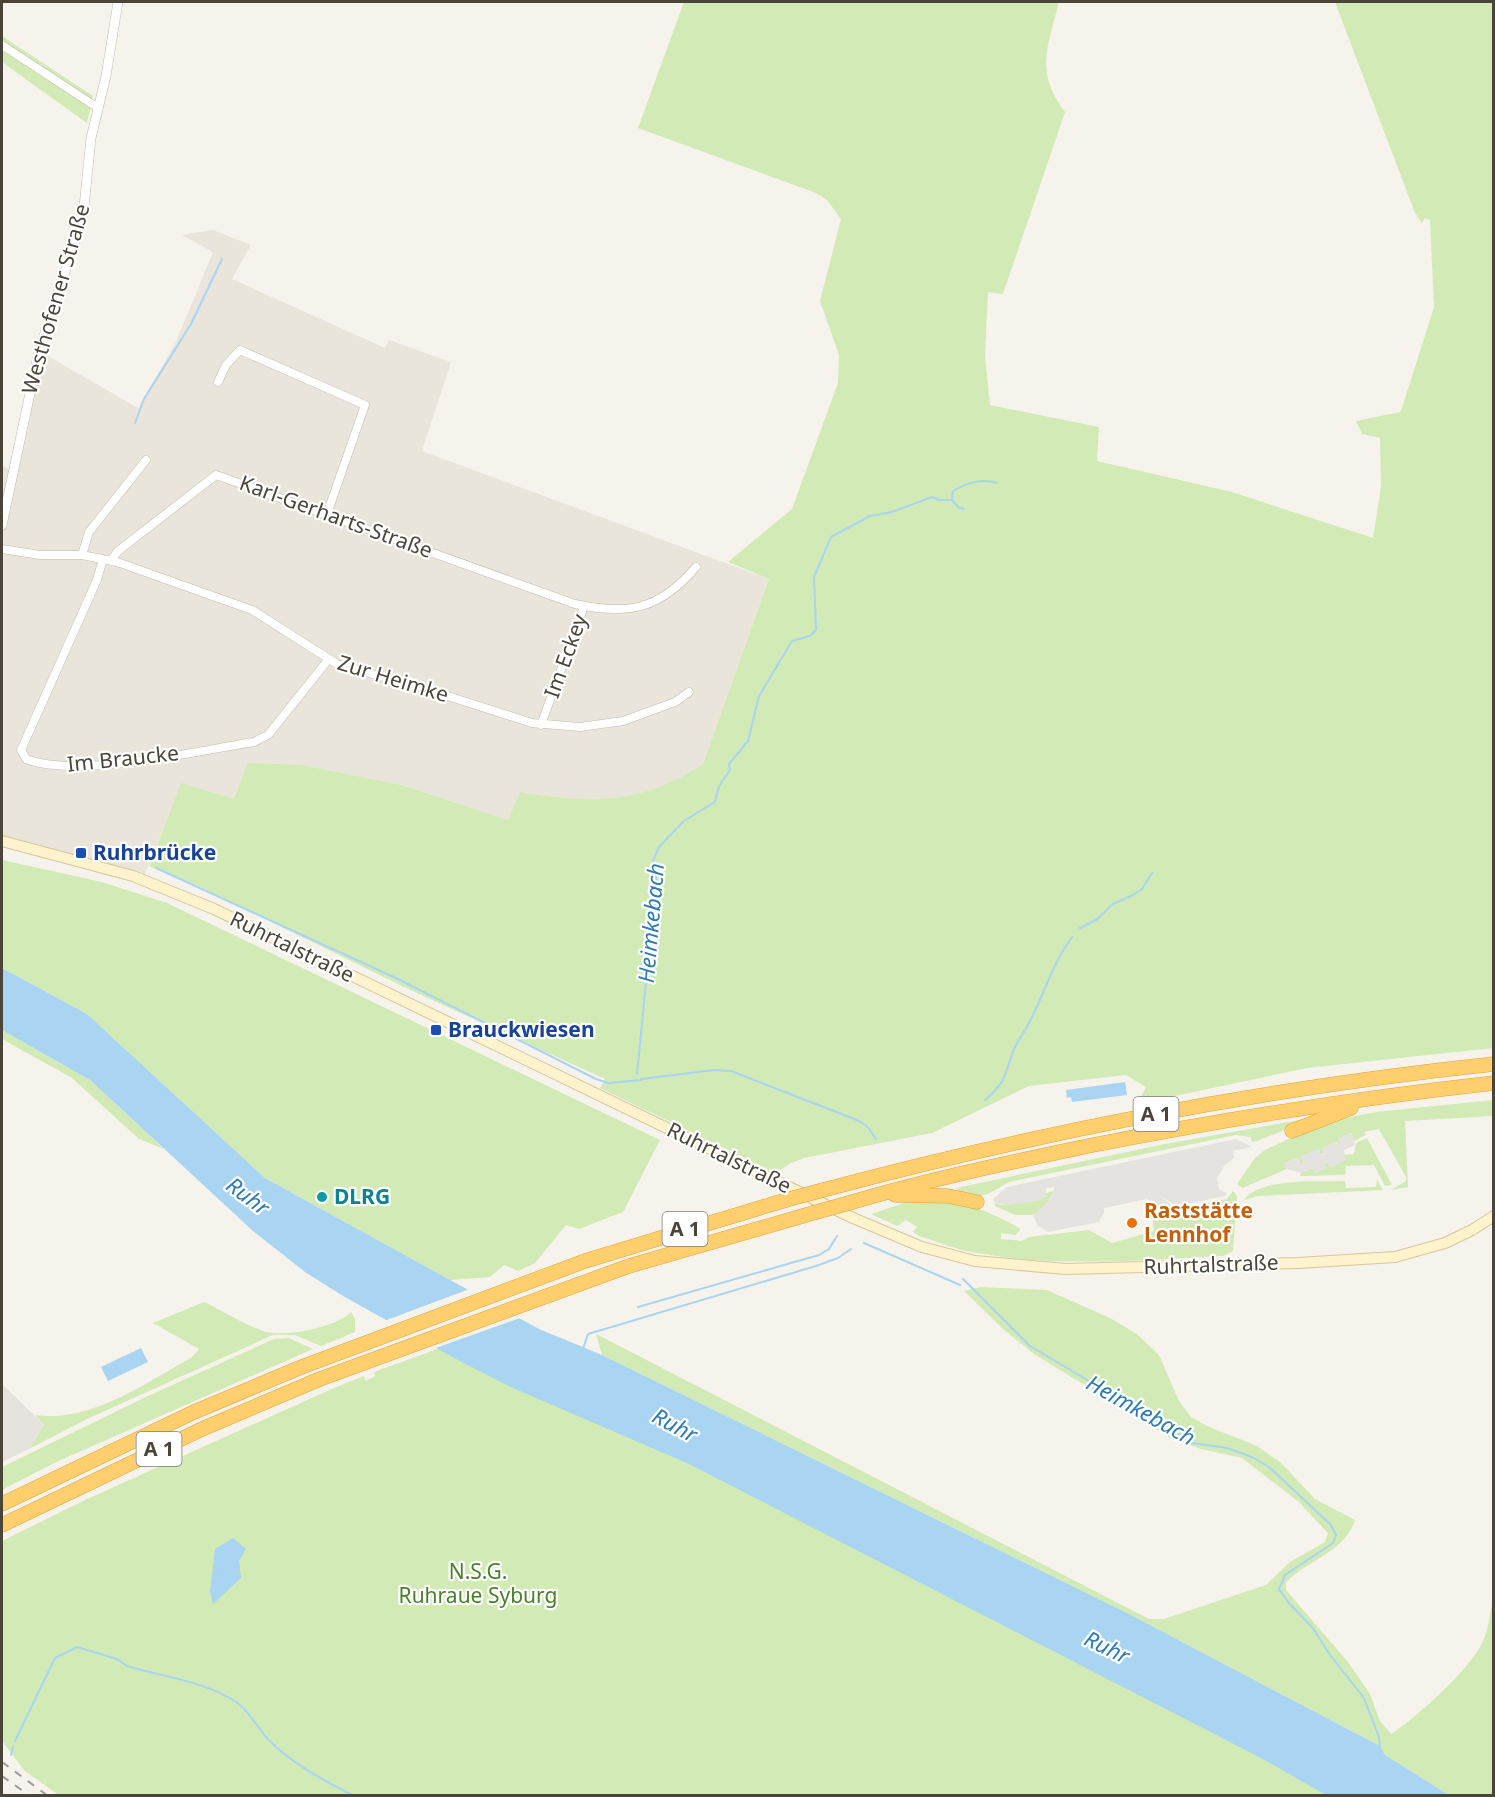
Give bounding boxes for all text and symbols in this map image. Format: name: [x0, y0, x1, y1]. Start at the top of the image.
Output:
street label: Westhofener Straße: [14, 200, 96, 397]
street label: Karl-Gerharts-Straße: [236, 468, 437, 564]
street label: Im Eckey: [537, 610, 593, 701]
street label: Zur Heimke: [334, 648, 452, 708]
street label: Im Braucke: [66, 738, 180, 778]
place label: Ruhrbrücke: [93, 838, 216, 866]
marker: Ruhrbrücke: [74, 846, 88, 860]
water label: Heimkebach: [630, 862, 670, 984]
street label: Ruhrtalstraße: [226, 904, 359, 988]
place label: Brauckwiesen: [448, 1015, 595, 1043]
marker: Brauckwiesen: [429, 1023, 443, 1037]
road number: A 1: [1134, 1097, 1178, 1131]
street label: Ruhrtalstraße: [663, 1115, 796, 1199]
water label: Ruhr: [221, 1169, 277, 1222]
place label: DLRG: [334, 1182, 390, 1210]
marker: DLRG: [315, 1190, 329, 1204]
place label: Raststätte Lennhof: [1144, 1196, 1253, 1248]
road number: A 1: [662, 1212, 708, 1246]
marker: Raststätte Lennhof: [1125, 1216, 1139, 1230]
street label: Ruhrtalstraße: [1143, 1248, 1279, 1280]
water label: Heimkebach: [1082, 1367, 1201, 1451]
water label: Ruhr: [648, 1400, 704, 1449]
road number: A 1: [136, 1432, 182, 1466]
park label: N.S.G. Ruhraue Syburg: [399, 1557, 557, 1609]
water label: Ruhr: [1080, 1622, 1136, 1670]

